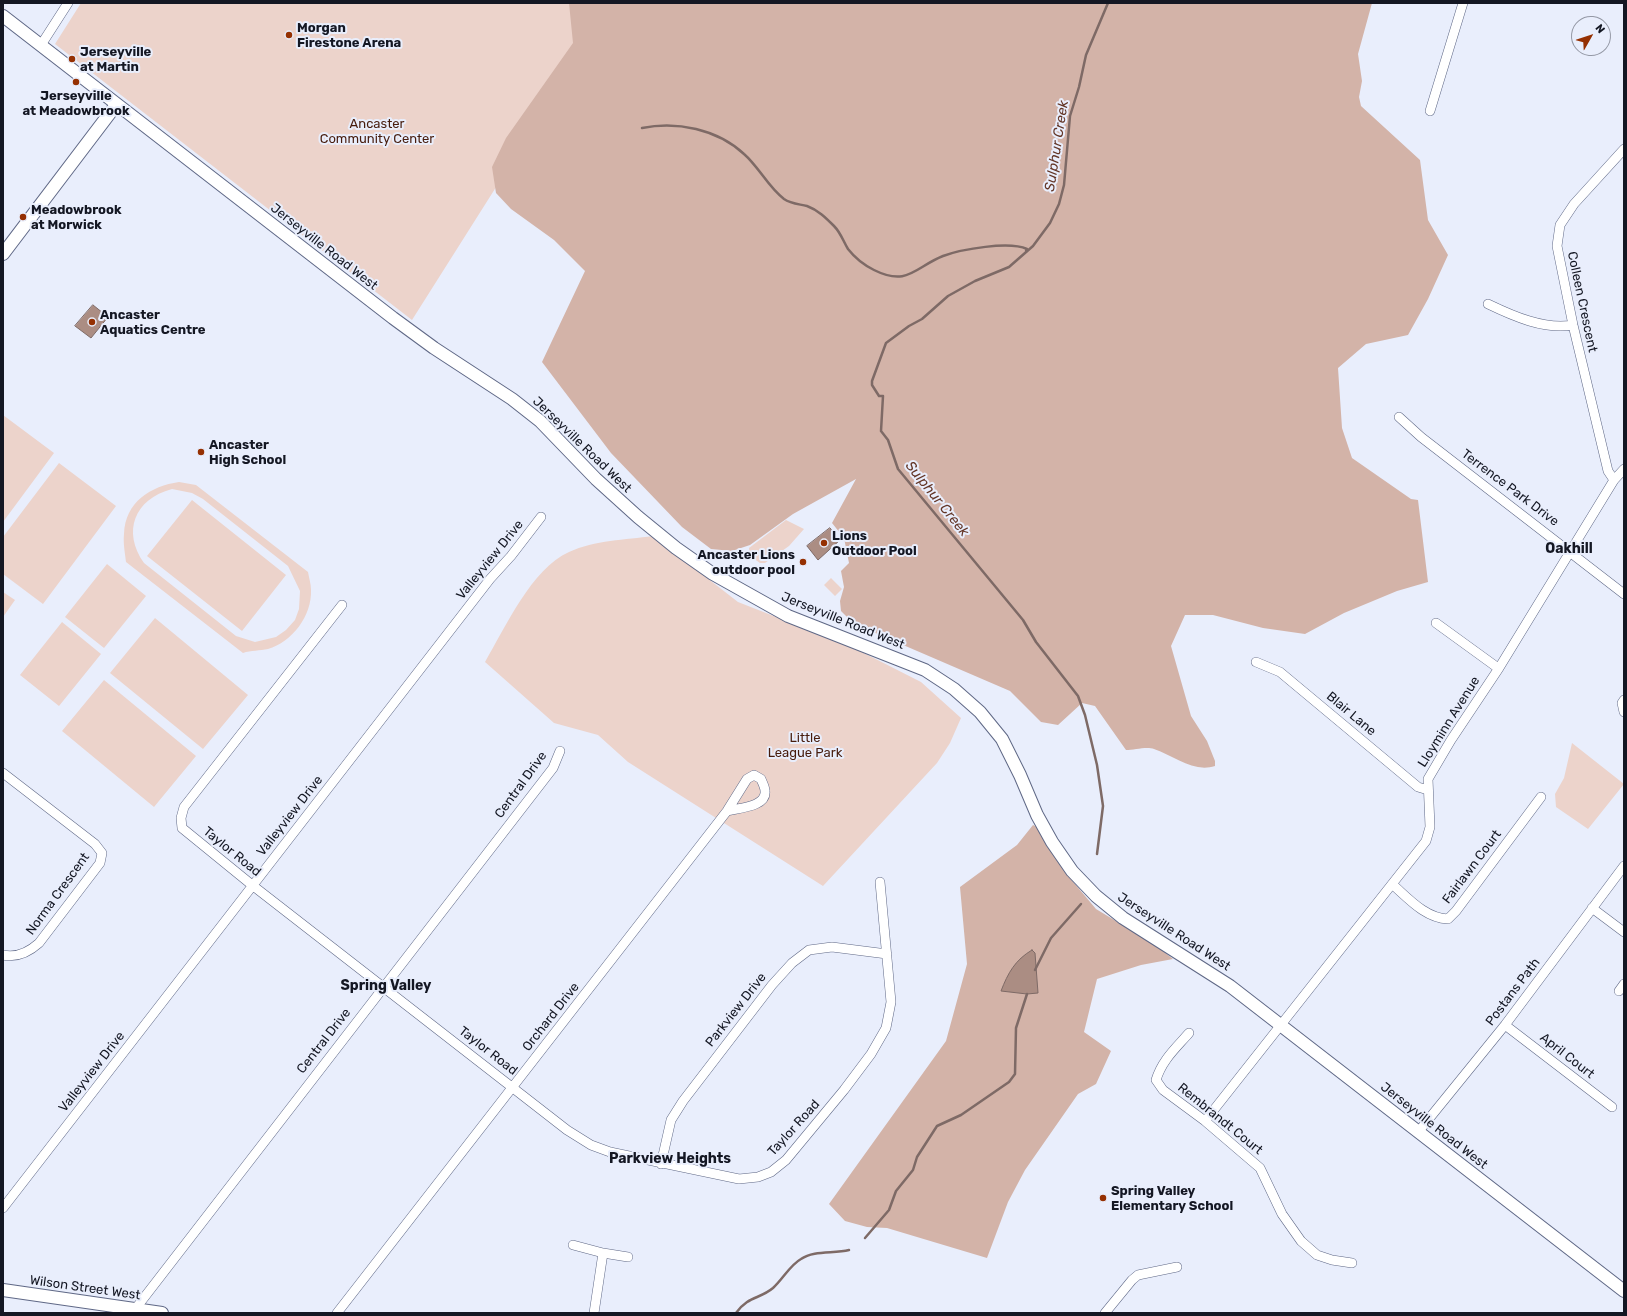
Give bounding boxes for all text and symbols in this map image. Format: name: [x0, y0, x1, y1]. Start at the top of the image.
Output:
north arrow: [1571, 16, 1611, 56]
place label: Morgan Firestone Arena: [297, 20, 401, 51]
text: N: [1592, 22, 1607, 36]
marker: Morgan Firestone Arena: [284, 30, 294, 40]
place label: Jerseyville at Martin: [80, 44, 151, 75]
marker: Jerseyville at Martin: [67, 54, 77, 64]
marker: Jerseyville at Meadowbrook: [71, 77, 81, 87]
place label: Jerseyville at Meadowbrook: [23, 88, 129, 119]
water label: Sulphur Creek: [1042, 99, 1072, 193]
park label: Ancaster Community Center: [320, 116, 434, 147]
street label: Jerseyville Road West: [267, 200, 381, 294]
place label: Meadowbrook at Morwick: [31, 202, 122, 233]
marker: Meadowbrook at Morwick: [18, 212, 28, 222]
street label: Colleen Crescent: [1564, 250, 1600, 354]
place label: Ancaster Aquatics Centre: [100, 307, 206, 338]
marker: Ancaster Aquatics Centre: [87, 317, 97, 327]
street label: Jerseyville Road West: [529, 394, 635, 496]
place label: Ancaster High School: [209, 437, 286, 468]
street label: Terrence Park Drive: [1458, 446, 1562, 530]
marker: Ancaster High School: [196, 447, 206, 457]
water label: Sulphur Creek: [902, 458, 972, 540]
street label: Valleyview Drive: [453, 517, 527, 603]
place label: Lions Outdoor Pool: [832, 528, 917, 559]
marker: Lions Outdoor Pool: [819, 538, 829, 548]
district label: Oakhill: [1545, 541, 1593, 557]
place label: Ancaster Lions outdoor pool: [697, 547, 795, 578]
marker: Ancaster Lions outdoor pool: [798, 557, 808, 567]
street label: Jerseyville Road West: [779, 589, 907, 653]
street label: Lloyminn Avenue: [1415, 674, 1483, 770]
street label: Blair Lane: [1323, 689, 1379, 739]
park label: Little League Park: [768, 730, 842, 761]
street label: Central Drive: [492, 749, 550, 821]
street label: Valleyview Drive: [254, 773, 326, 859]
street label: Taylor Road: [200, 824, 264, 880]
street label: Fairlawn Court: [1439, 827, 1505, 907]
street label: Norma Crescent: [23, 850, 93, 938]
street label: Jerseyville Road West: [1115, 890, 1233, 974]
street label: Postans Path: [1483, 955, 1543, 1029]
street label: Parkview Drive: [702, 970, 770, 1050]
district label: Spring Valley: [341, 978, 431, 994]
street label: Orchard Drive: [519, 980, 583, 1054]
street label: Central Drive: [294, 1005, 354, 1077]
street label: Taylor Road: [456, 1023, 520, 1079]
street label: Valleyview Drive: [56, 1029, 128, 1115]
street label: April Court: [1537, 1030, 1597, 1082]
street label: Jerseyville Road West: [1377, 1079, 1491, 1173]
street label: Rembrandt Court: [1174, 1080, 1266, 1158]
street label: Taylor Road: [765, 1097, 823, 1159]
district label: Parkview Heights: [609, 1151, 731, 1167]
place label: Spring Valley Elementary School: [1111, 1183, 1233, 1214]
marker: Spring Valley Elementary School: [1098, 1193, 1108, 1203]
street label: Wilson Street West: [29, 1272, 141, 1304]

